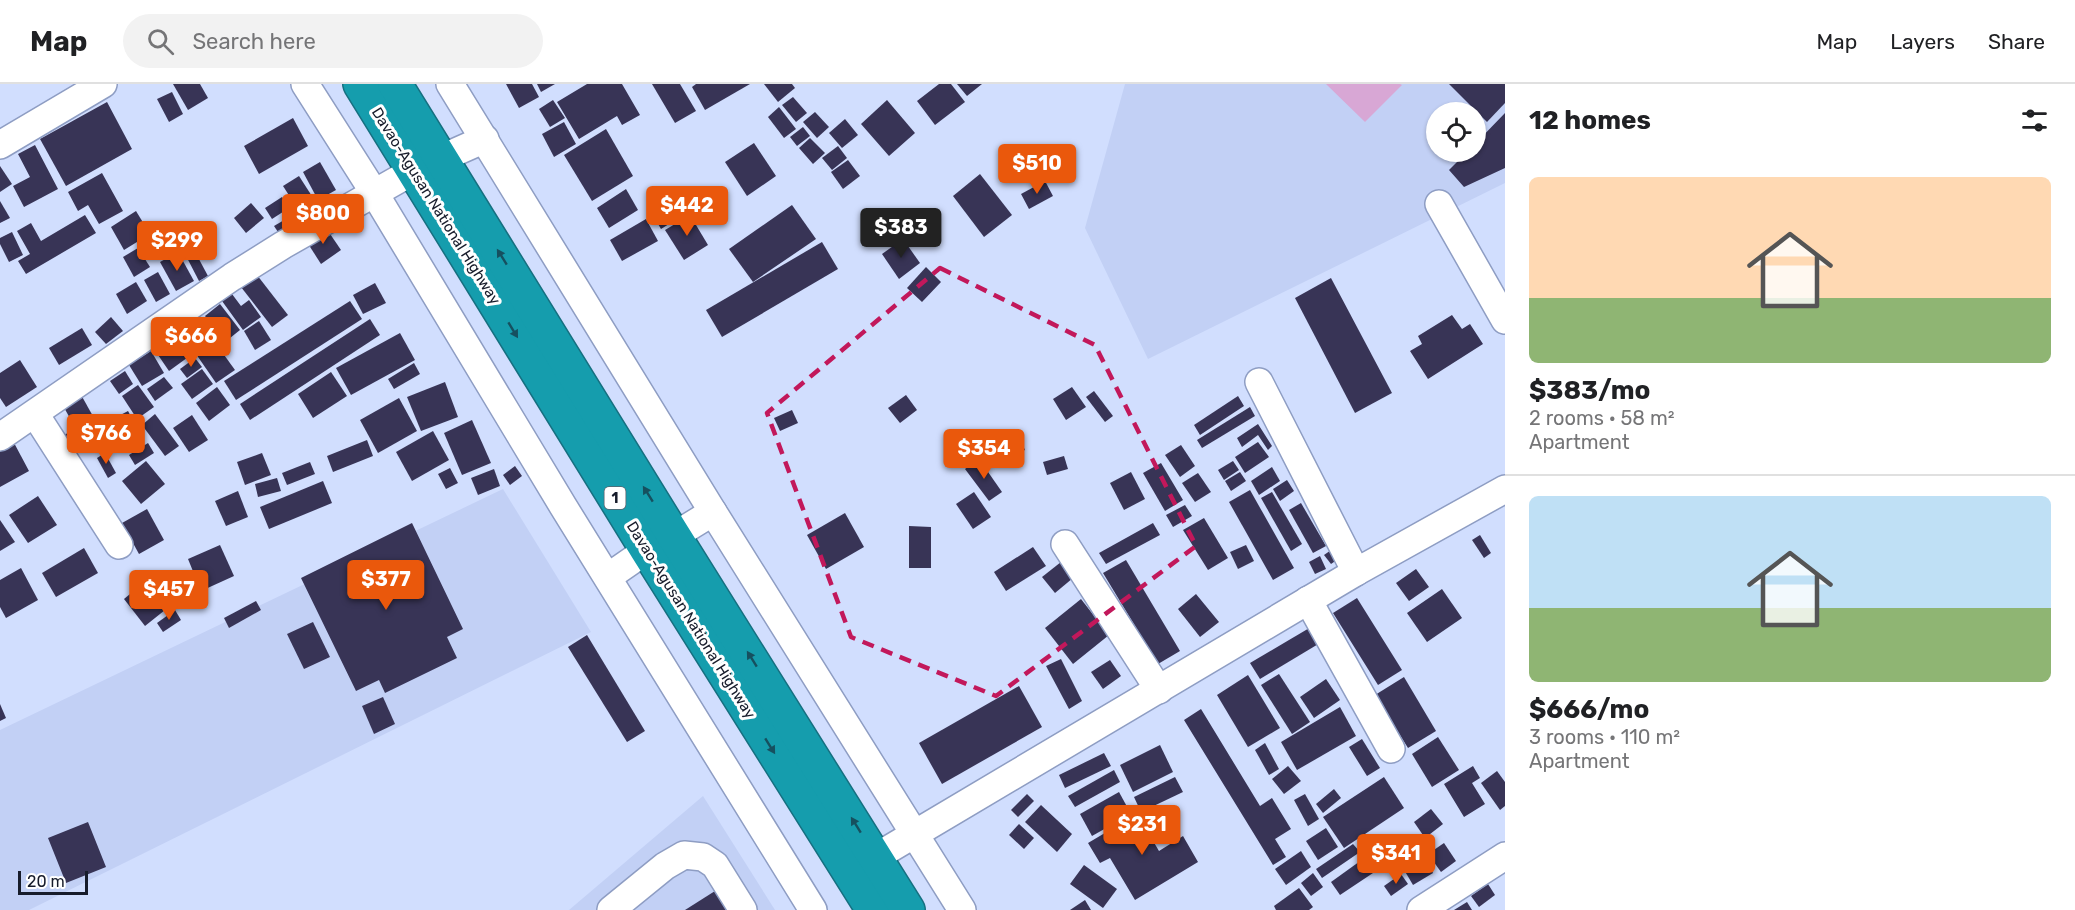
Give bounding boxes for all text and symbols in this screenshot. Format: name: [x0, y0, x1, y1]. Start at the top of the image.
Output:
search box: [123, 14, 543, 68]
text: Map: [30, 25, 87, 58]
icon: search: [144, 25, 177, 58]
text: Search here: [192, 28, 316, 55]
text: Map: [1816, 29, 1857, 54]
text: Layers: [1890, 29, 1955, 54]
text: Share: [1988, 29, 2045, 54]
map controls: [1426, 102, 1486, 162]
button: locate: [1426, 102, 1486, 162]
street label: Davao-Agusan National Highway: [368, 104, 504, 308]
icon: filters: [2018, 104, 2051, 137]
text: 12 homes: [1529, 105, 1651, 136]
pin: $510: [1001, 144, 1073, 195]
text: $510: [1012, 151, 1062, 175]
pin: $442: [651, 186, 723, 237]
text: $442: [660, 193, 714, 217]
pin: $800: [287, 194, 359, 245]
text: $800: [296, 201, 350, 225]
pin: $383: [865, 208, 937, 259]
text: $383: [874, 215, 928, 239]
icon: home: [1736, 216, 1844, 324]
pin: $299: [141, 221, 213, 272]
text: $299: [151, 228, 203, 252]
one-way arrow: [497, 248, 508, 265]
pin: $666: [155, 317, 227, 368]
one-way arrow: [507, 322, 518, 338]
text: $666: [165, 324, 217, 348]
text: $383/mo: [1529, 375, 1650, 406]
text: 2 rooms · 58 m²: [1529, 406, 1675, 430]
pin: $766: [70, 414, 142, 465]
text: $766: [81, 421, 131, 445]
pin: $354: [948, 429, 1020, 480]
text: Apartment: [1529, 430, 1630, 454]
text: $354: [957, 436, 1011, 460]
one-way arrow: [643, 486, 654, 502]
road number: 1: [604, 487, 626, 509]
street label: Davao-Agusan National Highway: [623, 518, 759, 722]
icon: home: [1736, 535, 1844, 643]
pin: $377: [350, 560, 422, 611]
text: $377: [361, 567, 411, 591]
pin: $457: [133, 570, 205, 621]
text: $457: [143, 577, 195, 601]
one-way arrow: [746, 651, 757, 668]
text: $666/mo: [1529, 694, 1649, 725]
text: 3 rooms · 110 m²: [1529, 725, 1680, 749]
one-way arrow: [765, 738, 776, 754]
text: Apartment: [1529, 749, 1630, 773]
pin: $231: [1106, 805, 1178, 856]
text: $231: [1117, 812, 1167, 836]
one-way arrow: [850, 816, 861, 833]
pin: $341: [1360, 834, 1432, 885]
text: $341: [1371, 841, 1421, 865]
scale bar: [18, 868, 88, 896]
text: 20 m: [27, 872, 65, 891]

